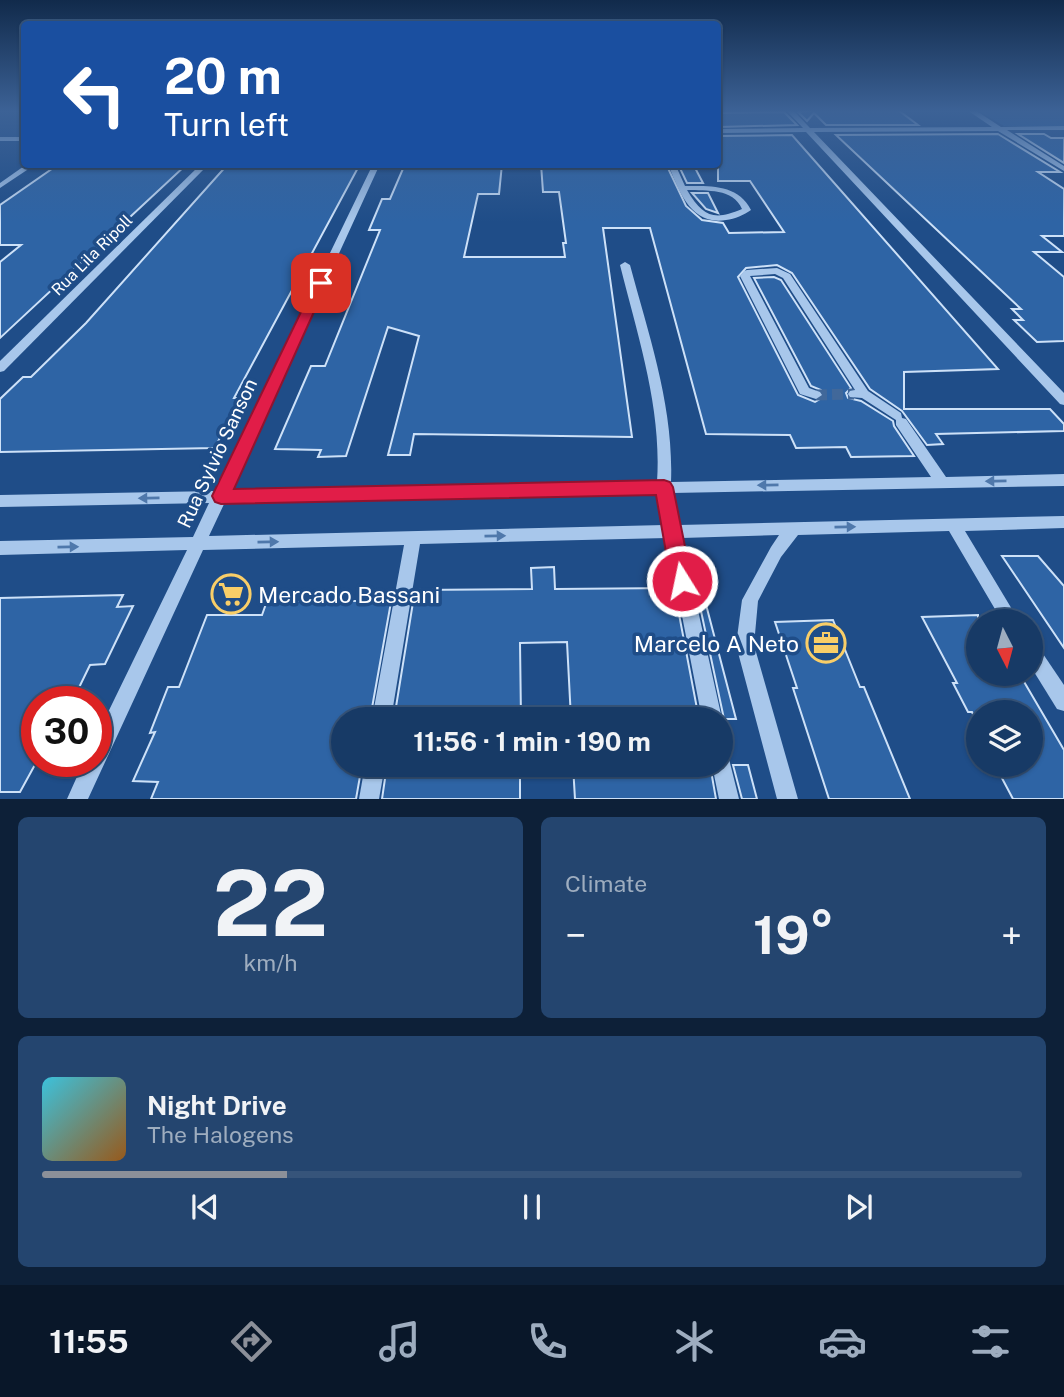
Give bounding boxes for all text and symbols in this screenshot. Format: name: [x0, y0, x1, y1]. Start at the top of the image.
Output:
text: 20 m: [164, 47, 282, 105]
icon: left: [49, 49, 140, 140]
text: Turn left: [164, 106, 289, 143]
street label: Rua Lila Ripoll: [48, 211, 136, 299]
pin: [291, 253, 351, 313]
icon: arrive: [302, 264, 340, 302]
street label: Rua Sylvio Sanson: [173, 375, 261, 531]
one-way arrow: [985, 475, 1007, 487]
one-way arrow: [757, 480, 779, 491]
one-way arrow: [138, 492, 160, 504]
one-way arrow: [834, 521, 856, 533]
one-way arrow: [484, 530, 506, 542]
one-way arrow: [257, 536, 279, 548]
one-way arrow: [57, 541, 79, 553]
position arrow: [645, 544, 719, 618]
supermarket icon: Mercado Bassani: [210, 573, 252, 615]
place label: Mercado Bassani: [258, 581, 440, 608]
north arrow: [966, 609, 1043, 686]
map controls: [966, 609, 1043, 777]
office icon: Marcelo A Neto: [805, 622, 847, 664]
place label: Marcelo A Neto: [634, 630, 799, 657]
speed limit sign: 30: [21, 686, 112, 777]
button: layers: [966, 700, 1043, 777]
text: 11:56 · 1 min · 190 m: [413, 726, 651, 757]
text: 22: [213, 850, 328, 956]
text: Climate: [565, 870, 647, 897]
text: 19°: [753, 905, 834, 966]
text: −: [565, 913, 586, 958]
text: +: [1001, 913, 1022, 958]
text: km/h: [243, 949, 298, 976]
text: Night Drive: [147, 1090, 287, 1121]
text: The Halogens: [147, 1121, 294, 1148]
icon: previous: [186, 1188, 224, 1226]
icon: pause: [513, 1188, 551, 1226]
icon: next: [840, 1188, 878, 1226]
icon: directions: [227, 1317, 276, 1366]
icon: music: [375, 1317, 424, 1366]
icon: phone: [523, 1317, 572, 1366]
icon: climate: [670, 1317, 719, 1366]
icon: car: [818, 1317, 867, 1366]
icon: filters: [966, 1317, 1015, 1366]
text: 11:55: [49, 1323, 129, 1360]

